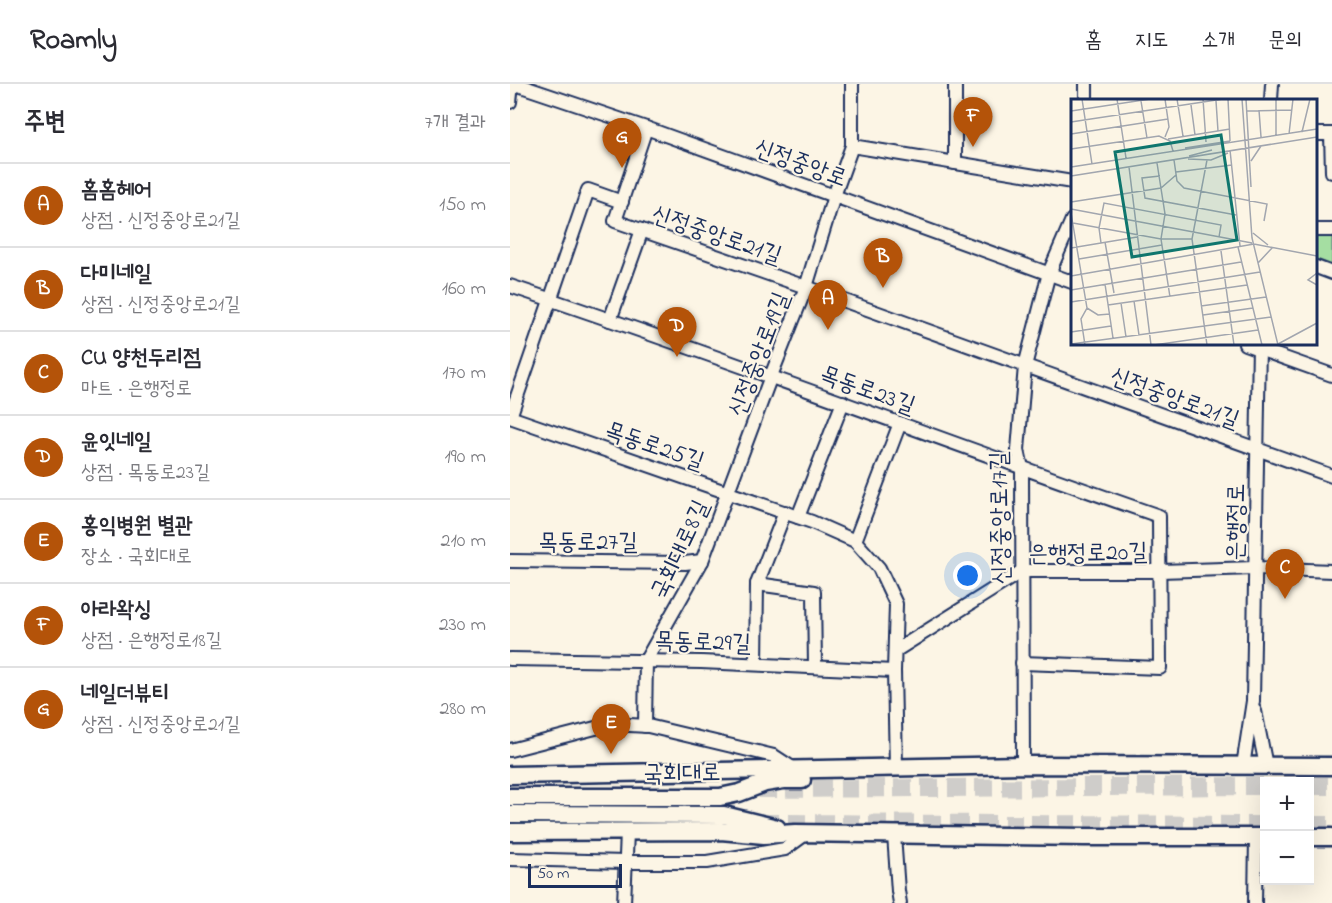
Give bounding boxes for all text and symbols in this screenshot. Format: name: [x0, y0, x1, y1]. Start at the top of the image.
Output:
text: Roamly: [30, 21, 117, 62]
text: 홈: [1085, 26, 1102, 56]
text: 지도: [1135, 26, 1168, 56]
text: 소개: [1201, 26, 1235, 56]
text: 문의: [1268, 26, 1302, 56]
pin: F: [954, 98, 992, 147]
inset map: [1071, 99, 1317, 345]
text: 주변: [24, 104, 66, 142]
text: 7개 결과: [424, 109, 486, 138]
pin: G: [602, 118, 642, 168]
street label: 신정중앙로: [749, 131, 851, 197]
text: 홈홈헤어: [81, 175, 152, 207]
text: A: [37, 191, 50, 220]
text: 150 m: [439, 191, 486, 220]
street label: 신정중앙로21길: [646, 198, 786, 275]
text: 상점 · 신정중앙로21길: [81, 207, 240, 236]
pin: B: [864, 238, 902, 288]
text: 다미네일: [81, 259, 152, 291]
text: B: [37, 275, 50, 304]
text: 160 m: [442, 275, 486, 304]
pin: A: [808, 280, 848, 330]
street label: 신정중앙로19길: [721, 288, 800, 422]
text: 상점 · 신정중앙로21길: [81, 291, 240, 320]
pin: D: [658, 308, 696, 357]
text: CU 양천두리점: [81, 343, 201, 375]
street label: 목동로23길: [815, 358, 920, 425]
text: C: [38, 359, 49, 388]
text: 170 m: [442, 359, 486, 388]
street label: 신정중앙로21길: [1105, 360, 1244, 439]
text: 마트 · 은행정로: [81, 375, 192, 404]
street label: 목동로25길: [600, 414, 709, 481]
text: 윤잇네일: [81, 427, 152, 459]
text: D: [36, 443, 51, 472]
text: 190 m: [444, 443, 486, 472]
street label: 신정중앙로17길: [983, 451, 1020, 585]
text: 상점 · 목동로23길: [81, 459, 210, 488]
street label: 은행정로: [1219, 483, 1256, 561]
street label: 국회대로8길: [643, 495, 719, 605]
text: 홍익병원 별관: [81, 511, 193, 543]
street label: 목동로27길: [538, 526, 638, 561]
text: E: [37, 527, 50, 556]
text: 210 m: [441, 527, 486, 556]
street label: 은행정로20길: [1028, 536, 1148, 573]
text: 장소 · 국회대로: [81, 543, 192, 572]
pin: C: [1266, 550, 1304, 599]
your location: [953, 561, 982, 590]
text: 아라왁싱: [81, 595, 152, 627]
text: F: [37, 611, 50, 640]
text: 230 m: [439, 611, 486, 640]
street label: 목동로29길: [654, 624, 752, 663]
text: 상점 · 은행정로18길: [81, 627, 222, 656]
text: 네일더뷰티: [81, 679, 170, 711]
text: G: [37, 695, 50, 724]
text: 280 m: [439, 695, 486, 724]
pin: E: [592, 704, 630, 754]
text: 상점 · 신정중앙로21길: [81, 711, 240, 740]
street label: 국회대로: [643, 756, 721, 793]
map controls: [1260, 777, 1314, 885]
button: +: [1260, 777, 1314, 831]
button: −: [1260, 831, 1314, 885]
scale bar: [528, 861, 622, 888]
text: 50 m: [537, 862, 569, 886]

